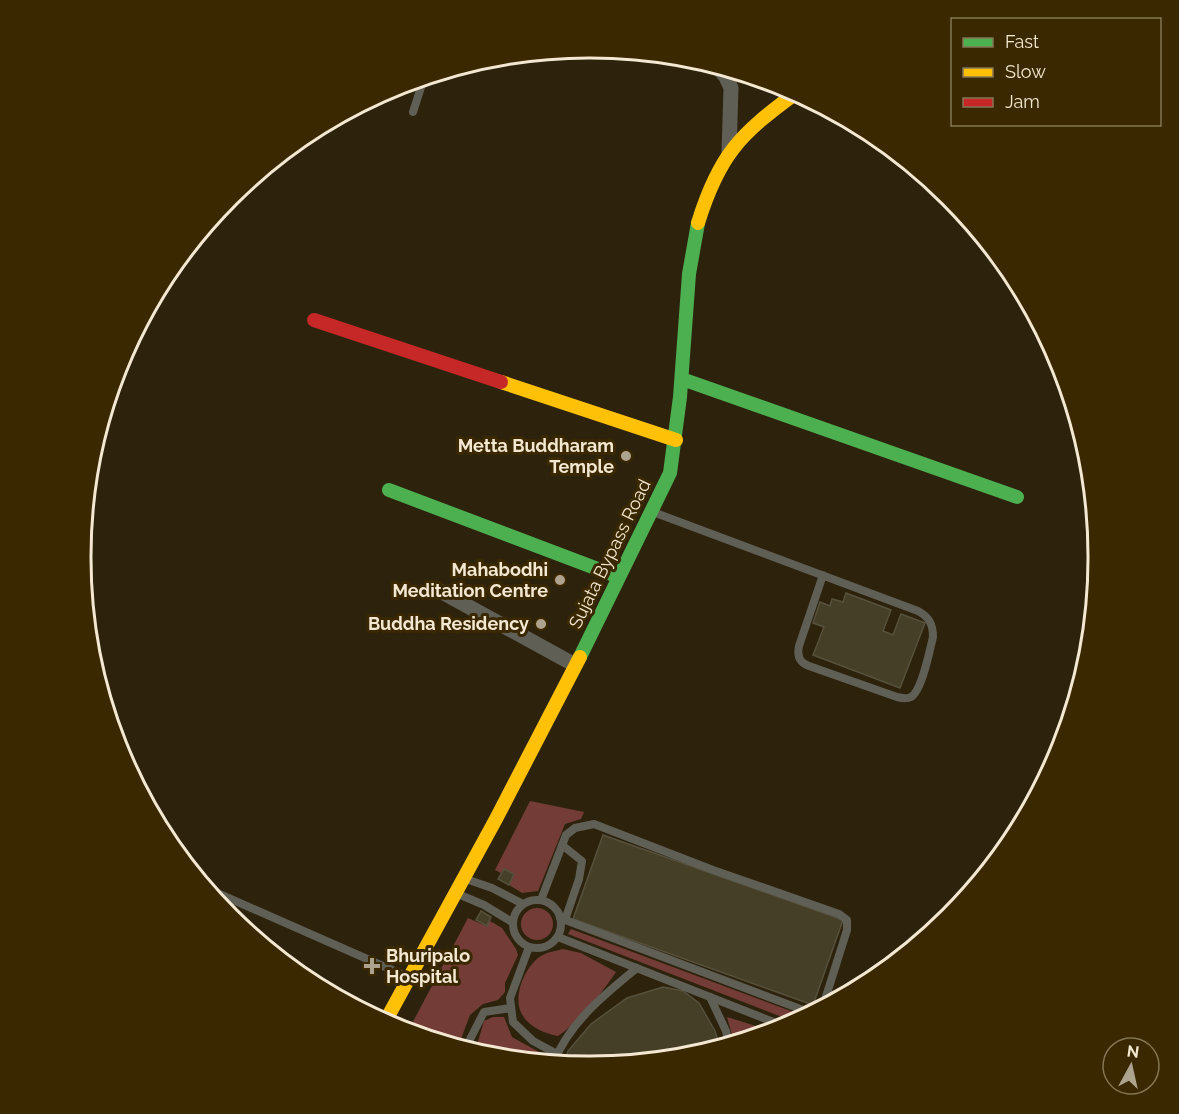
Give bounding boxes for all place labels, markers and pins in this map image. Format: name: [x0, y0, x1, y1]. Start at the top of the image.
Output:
place label: Metta Buddharam Temple: [458, 435, 614, 477]
marker: Metta Buddharam Temple: [619, 449, 633, 463]
place label: Mahabodhi Meditation Centre: [392, 559, 548, 601]
marker: Mahabodhi Meditation Centre: [553, 573, 567, 587]
place label: Buddha Residency: [368, 613, 529, 634]
marker: Buddha Residency: [534, 617, 548, 631]
place label: Bhuripalo Hospital: [386, 945, 470, 987]
marker: Bhuripalo Hospital: [363, 957, 381, 975]

